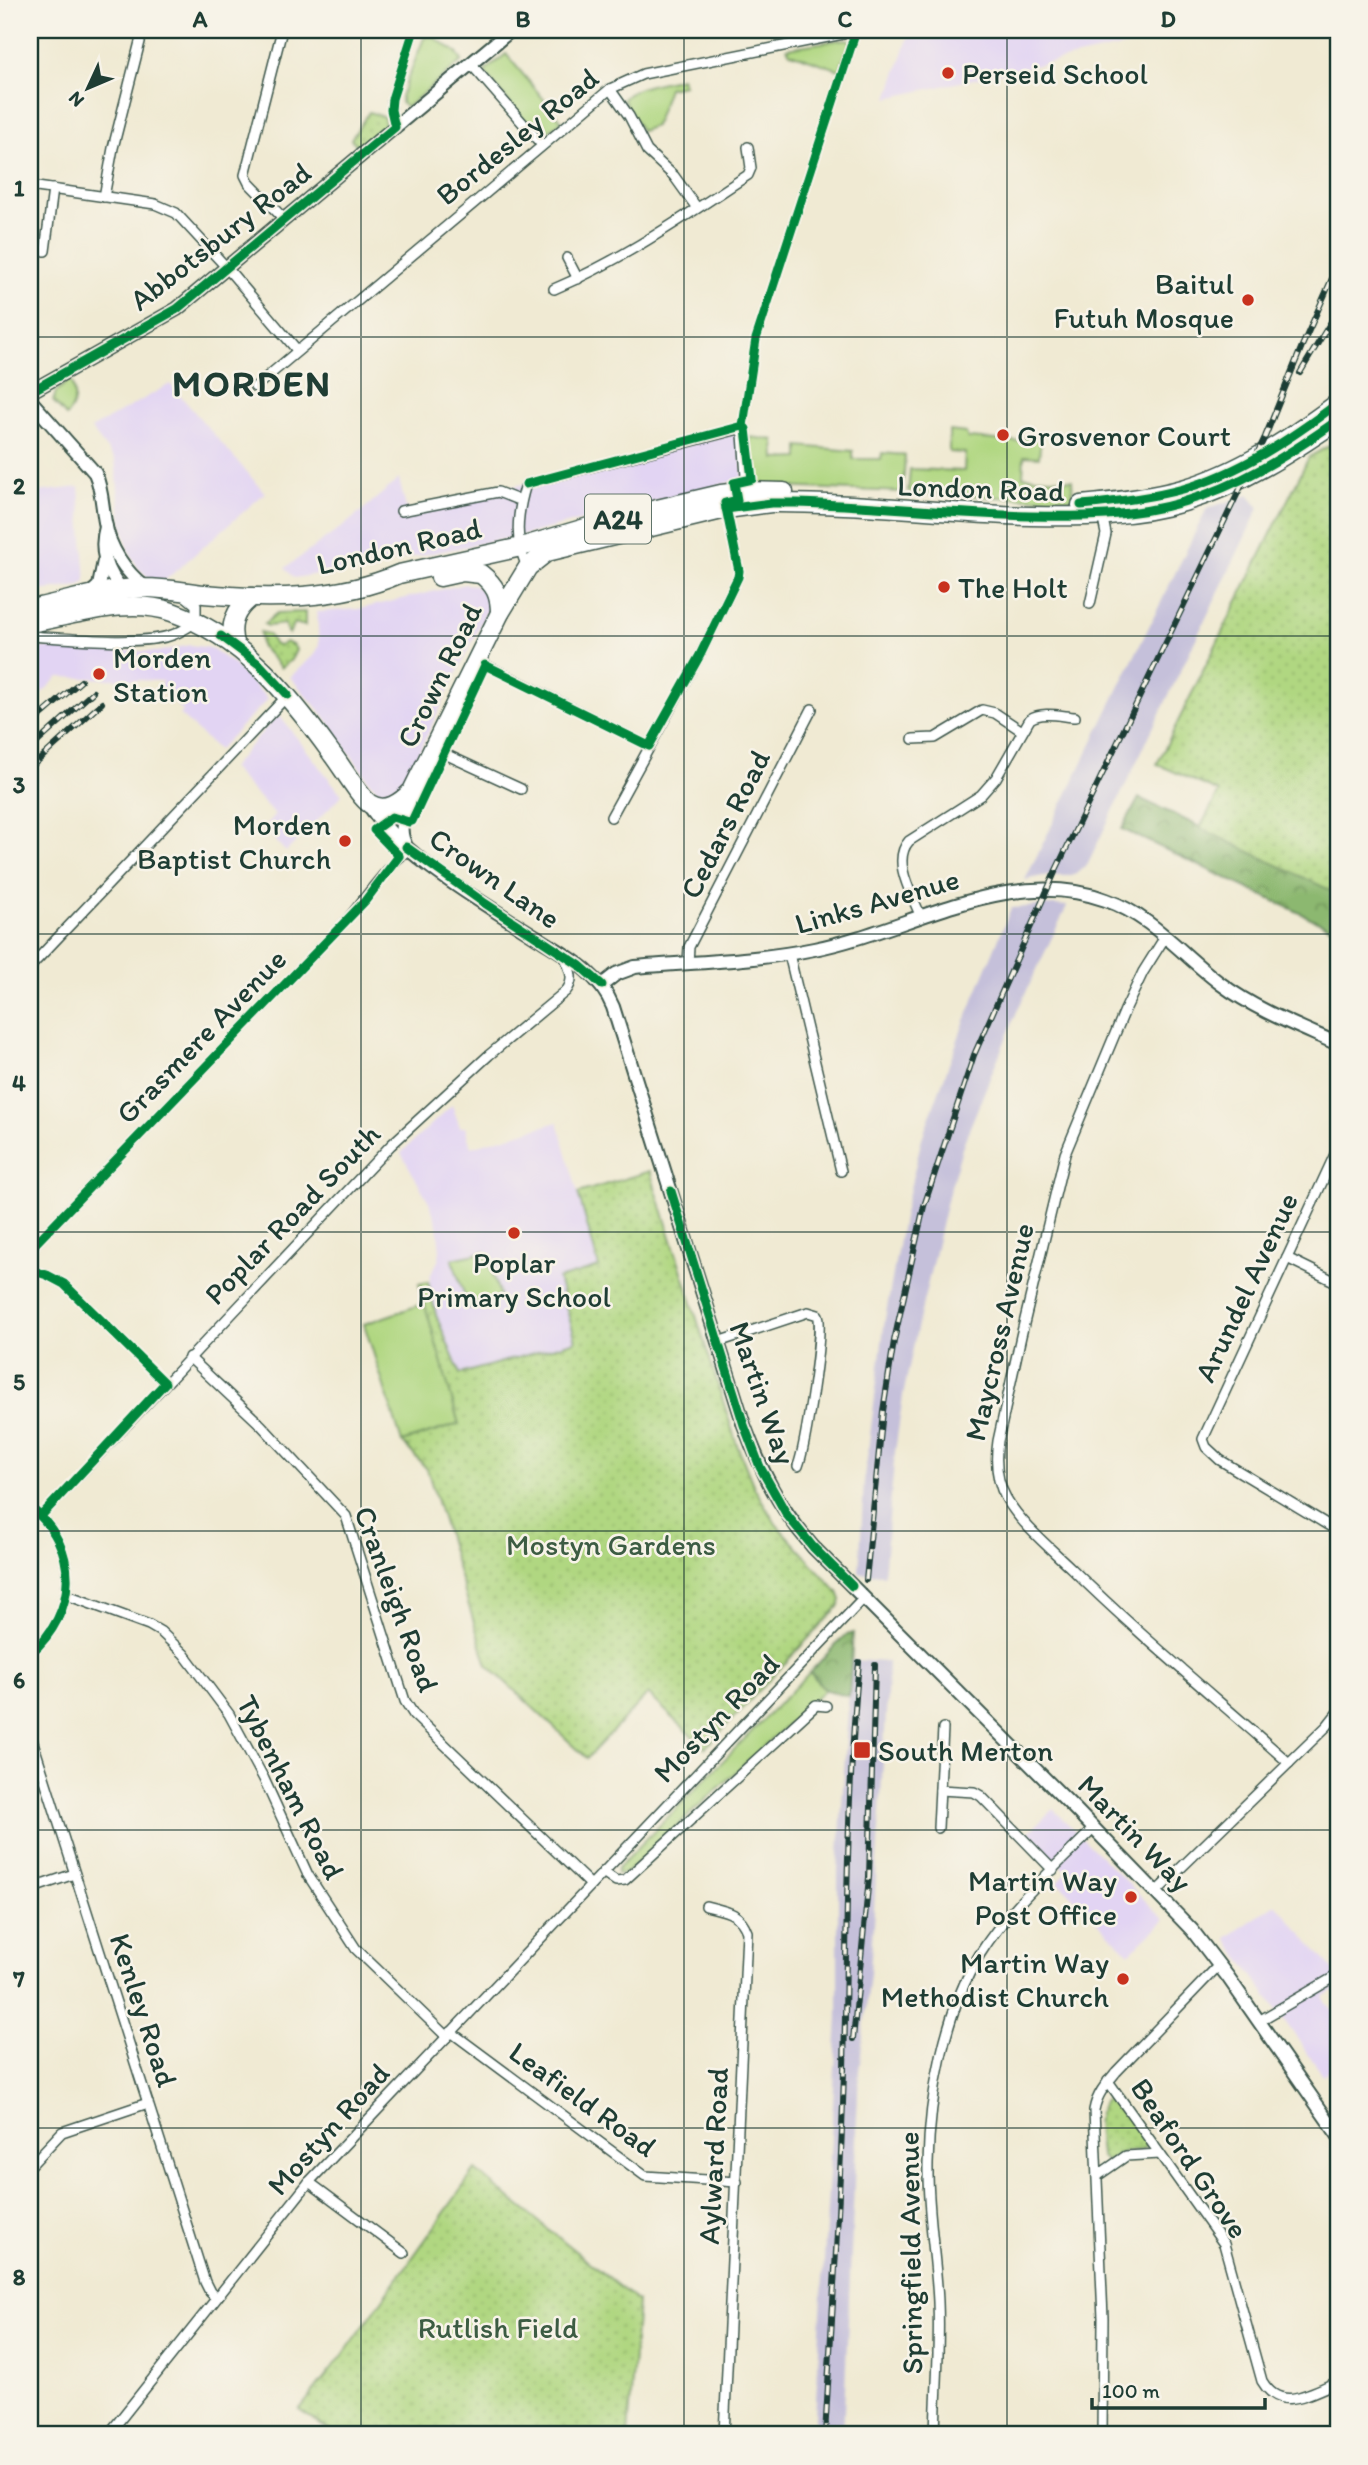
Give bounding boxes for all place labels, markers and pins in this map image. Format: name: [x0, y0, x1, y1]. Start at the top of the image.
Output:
place label: Perseid School: [962, 55, 1149, 92]
marker: Perseid School: [940, 65, 956, 81]
place label: Baitul Futuh Mosque: [1053, 265, 1235, 336]
marker: Baitul Futuh Mosque: [1240, 292, 1256, 308]
place label: Grosvenor Court: [1017, 417, 1231, 454]
marker: Grosvenor Court: [995, 427, 1011, 443]
place label: The Holt: [958, 569, 1068, 606]
marker: The Holt: [936, 579, 952, 595]
place label: Morden Station: [113, 639, 211, 710]
marker: Morden Station: [91, 666, 107, 682]
place label: Morden Baptist Church: [137, 806, 331, 877]
marker: Morden Baptist Church: [337, 833, 353, 849]
marker: Poplar Primary School: [506, 1225, 522, 1241]
place label: Poplar Primary School: [417, 1244, 611, 1315]
place label: South Merton: [878, 1732, 1053, 1769]
marker: South Merton: [852, 1740, 872, 1760]
place label: Martin Way Post Office: [968, 1862, 1117, 1933]
marker: Martin Way Post Office: [1123, 1889, 1139, 1905]
place label: Martin Way Methodist Church: [881, 1944, 1109, 2015]
marker: Martin Way Methodist Church: [1115, 1971, 1131, 1987]

